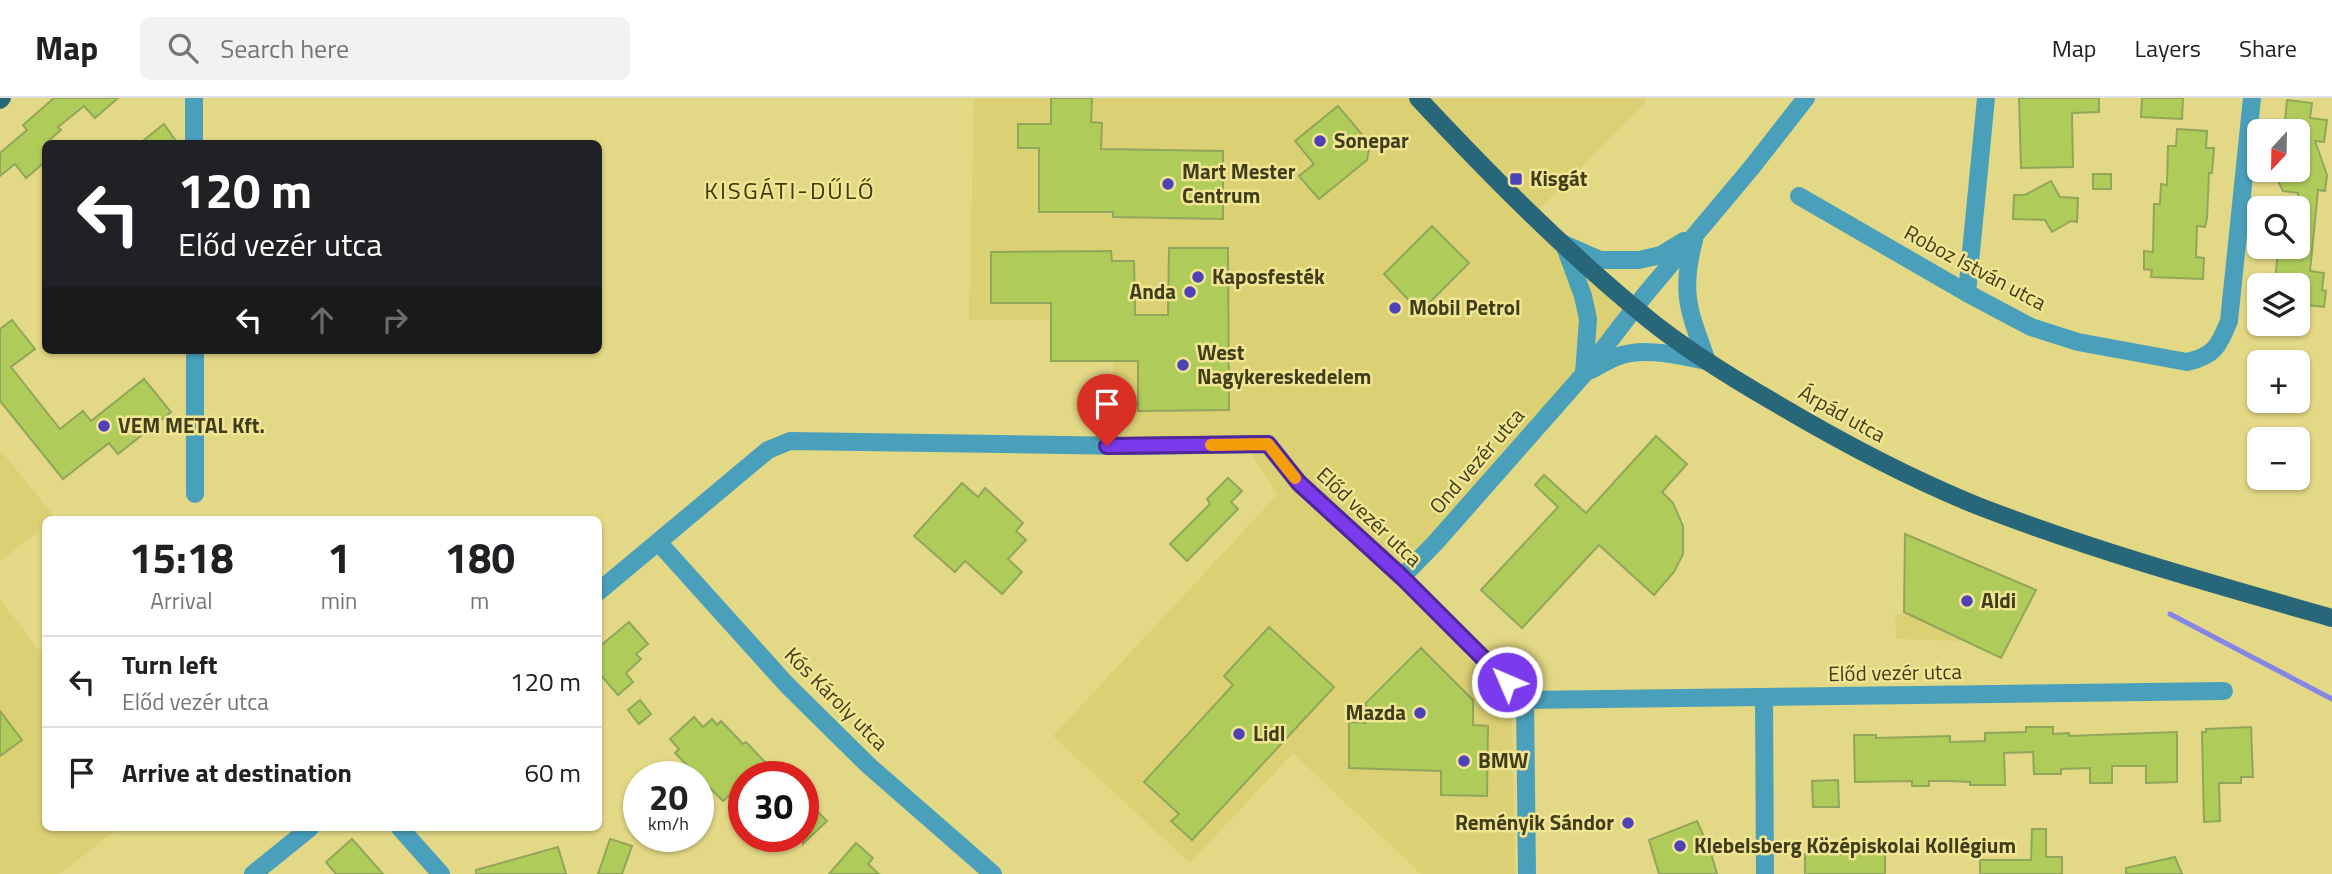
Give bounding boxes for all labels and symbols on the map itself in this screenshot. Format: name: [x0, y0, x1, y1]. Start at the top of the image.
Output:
north arrow: [2247, 119, 2310, 182]
place label: Sonepar: [1334, 124, 1409, 156]
marker: Sonepar: [1312, 133, 1328, 149]
place label: Mart Mester Centrum: [1182, 155, 1296, 211]
place label: Kisgát: [1530, 162, 1588, 194]
marker: Kisgát: [1508, 171, 1524, 187]
district label: KISGÁTI-DŰLŐ: [704, 172, 876, 208]
marker: Mart Mester Centrum: [1160, 176, 1176, 192]
street label: Roboz István utca: [1899, 216, 2053, 318]
place label: Kaposfesték: [1212, 260, 1325, 292]
marker: Kaposfesték: [1190, 269, 1206, 285]
place label: Anda: [1129, 275, 1176, 307]
marker: Anda: [1182, 284, 1198, 300]
place label: Mobil Petrol: [1409, 291, 1521, 323]
marker: Mobil Petrol: [1387, 300, 1403, 316]
place label: West Nagykereskedelem: [1197, 336, 1371, 392]
marker: West Nagykereskedelem: [1175, 357, 1191, 373]
pin: [1077, 374, 1137, 446]
street label: Árpád utca: [1793, 376, 1892, 450]
street label: Ond vezér utca: [1421, 400, 1532, 520]
place label: VEM METAL Kft.: [118, 409, 265, 441]
marker: VEM METAL Kft.: [96, 418, 112, 434]
street label: Előd vezér utca: [1310, 459, 1430, 574]
place label: Aldi: [1981, 584, 2016, 616]
marker: Aldi: [1959, 593, 1975, 609]
street label: Kós Károly utca: [777, 639, 896, 758]
position arrow: [1470, 645, 1544, 719]
street label: Előd vezér utca: [1828, 655, 1963, 689]
place label: Mazda: [1345, 696, 1406, 728]
marker: Mazda: [1412, 705, 1428, 721]
place label: Lidl: [1253, 717, 1286, 749]
marker: Lidl: [1231, 726, 1247, 742]
place label: BMW: [1478, 744, 1529, 776]
marker: BMW: [1456, 753, 1472, 769]
speed limit sign: 30: [728, 761, 819, 852]
place label: Reményik Sándor: [1455, 806, 1614, 838]
marker: Reményik Sándor: [1620, 815, 1636, 831]
place label: Klebelsberg Középiskolai Kollégium: [1694, 829, 2016, 861]
marker: Klebelsberg Középiskolai Kollégium: [1672, 838, 1688, 854]

